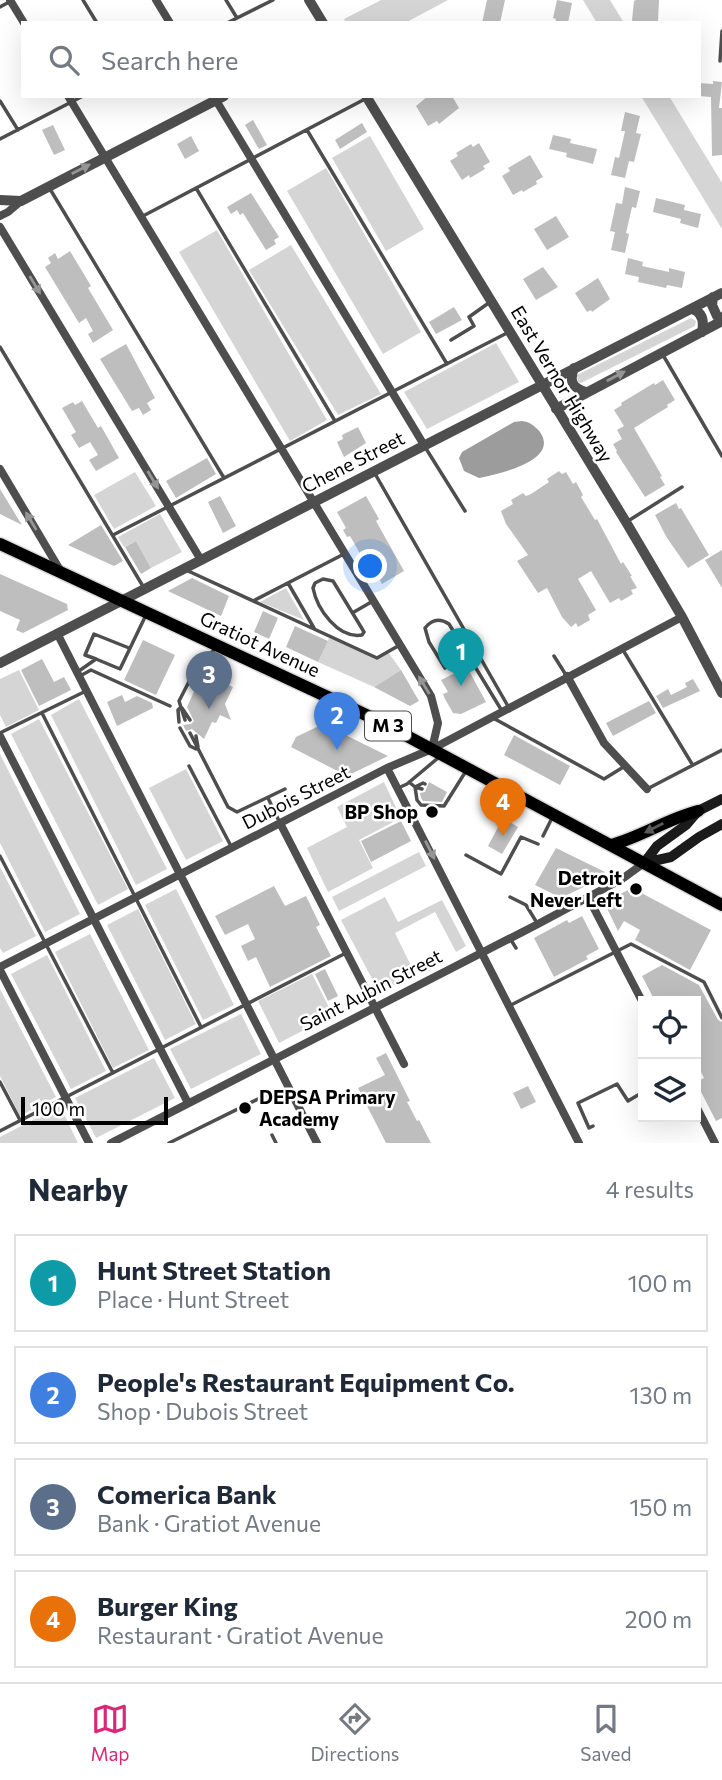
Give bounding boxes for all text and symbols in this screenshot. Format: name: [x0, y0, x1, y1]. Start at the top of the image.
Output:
search box: [21, 21, 701, 98]
icon: search: [45, 41, 83, 79]
text: Search here: [101, 44, 239, 75]
one-way arrow: [71, 164, 91, 175]
one-way arrow: [29, 276, 42, 295]
street label: East Vernor Highway: [507, 301, 618, 466]
one-way arrow: [606, 371, 626, 383]
street label: Chene Street: [298, 426, 408, 497]
one-way arrow: [147, 470, 160, 489]
one-way arrow: [24, 511, 37, 530]
your location: [353, 549, 387, 583]
street label: Gratiot Avenue: [196, 606, 324, 681]
pin: 1: [438, 628, 484, 686]
pin: 3: [186, 651, 232, 709]
one-way arrow: [418, 675, 431, 694]
pin: 2: [314, 692, 360, 750]
road number: M 3: [365, 712, 411, 740]
street label: Dubois Street: [238, 759, 354, 834]
pin: 4: [480, 778, 526, 836]
place label: BP Shop: [344, 800, 418, 823]
marker: BP Shop: [424, 804, 440, 820]
one-way arrow: [644, 823, 664, 834]
one-way arrow: [424, 840, 435, 860]
place label: Detroit Never Left: [530, 866, 622, 911]
marker: Detroit Never Left: [628, 881, 644, 897]
street label: Saint Aubin Street: [296, 944, 446, 1035]
map controls: [638, 996, 701, 1122]
button: locate: [638, 996, 701, 1059]
button: layers: [638, 1059, 701, 1122]
place label: DEPSA Primary Academy: [259, 1085, 396, 1130]
scale bar: [21, 1094, 168, 1126]
text: 100 m: [32, 1097, 85, 1120]
marker: DEPSA Primary Academy: [237, 1100, 253, 1116]
text: Nearby: [28, 1170, 128, 1207]
text: 4 results: [606, 1175, 694, 1203]
text: Hunt Street Station: [97, 1254, 331, 1285]
text: 1: [48, 1269, 58, 1297]
text: 100 m: [628, 1269, 692, 1297]
text: Place · Hunt Street: [97, 1285, 289, 1313]
text: People's Restaurant Equipment Co.: [97, 1366, 515, 1397]
text: 2: [46, 1381, 60, 1409]
text: 130 m: [630, 1381, 692, 1409]
text: Shop · Dubois Street: [97, 1397, 308, 1425]
text: Comerica Bank: [97, 1478, 277, 1509]
text: 3: [46, 1493, 60, 1521]
text: 150 m: [629, 1493, 692, 1521]
text: Bank · Gratiot Avenue: [97, 1509, 321, 1537]
text: Burger King: [97, 1590, 238, 1621]
text: 4: [46, 1605, 60, 1633]
text: 200 m: [625, 1605, 692, 1633]
text: Restaurant · Gratiot Avenue: [97, 1621, 384, 1649]
tab: Map: [90, 1700, 130, 1765]
tab: Directions: [310, 1700, 400, 1765]
tab: Saved: [580, 1700, 632, 1765]

